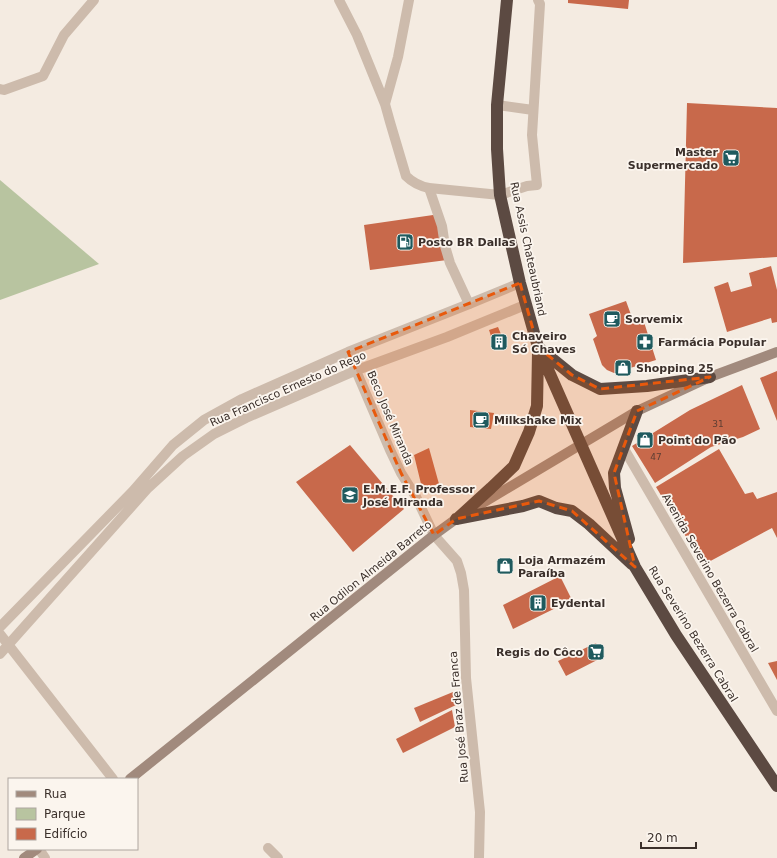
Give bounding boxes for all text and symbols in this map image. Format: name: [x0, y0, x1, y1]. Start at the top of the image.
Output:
place label: Master Supermercado: [628, 146, 719, 172]
supermarket icon: Master Supermercado: [721, 148, 741, 168]
street label: Rua Assis Chateaubriand: [507, 181, 549, 317]
fuel station icon: Posto BR Dallas: [395, 232, 415, 252]
place label: Posto BR Dallas: [418, 236, 516, 249]
cafe icon: Sorvemix: [602, 309, 622, 329]
place label: Sorvemix: [625, 313, 683, 326]
place label: Chaveiro Só Chaves: [512, 330, 576, 356]
building icon: Chaveiro Só Chaves: [489, 332, 509, 352]
pharmacy icon: Farmácia Popular: [635, 332, 655, 352]
place label: Farmácia Popular: [658, 336, 767, 349]
street label: Rua Francisco Ernesto do Rego: [208, 349, 368, 429]
shop icon: Shopping 25: [613, 358, 633, 378]
place label: Shopping 25: [636, 362, 714, 375]
street label: Beco José Miranda: [364, 369, 416, 467]
cafe icon: Milkshake Mix: [471, 410, 491, 430]
place label: Milkshake Mix: [494, 414, 582, 427]
house number: 31: [712, 419, 724, 429]
shop icon: Point do Pão: [635, 430, 655, 450]
place label: Point do Pão: [658, 434, 737, 447]
house number: 47: [650, 452, 662, 462]
place label: E.M.E.F. Professor José Miranda: [362, 483, 475, 509]
school or university icon: E.M.E.F. Professor José Miranda: [340, 485, 360, 505]
street label: Avenida Severino Bezerra Cabral: [659, 491, 761, 655]
street label: Rua Odilon Almeida Barreto: [308, 518, 435, 624]
place label: Loja Armazém Paraíba: [518, 554, 606, 580]
shop icon: Loja Armazém Paraíba: [495, 556, 515, 576]
street label: Rua Severino Bezerra Cabral: [646, 564, 740, 704]
building icon: Eydental: [528, 593, 548, 613]
place label: Eydental: [551, 597, 605, 610]
supermarket icon: Regis do Côco: [586, 642, 606, 662]
place label: Regis do Côco: [496, 646, 583, 659]
street label: Rua José Braz de Franca: [447, 651, 471, 783]
legend: [8, 778, 138, 850]
text: Rua: [44, 787, 67, 801]
text: Parque: [44, 807, 85, 821]
scale bar: [641, 824, 696, 850]
text: Edifício: [44, 827, 87, 841]
text: 20 m: [647, 831, 678, 845]

